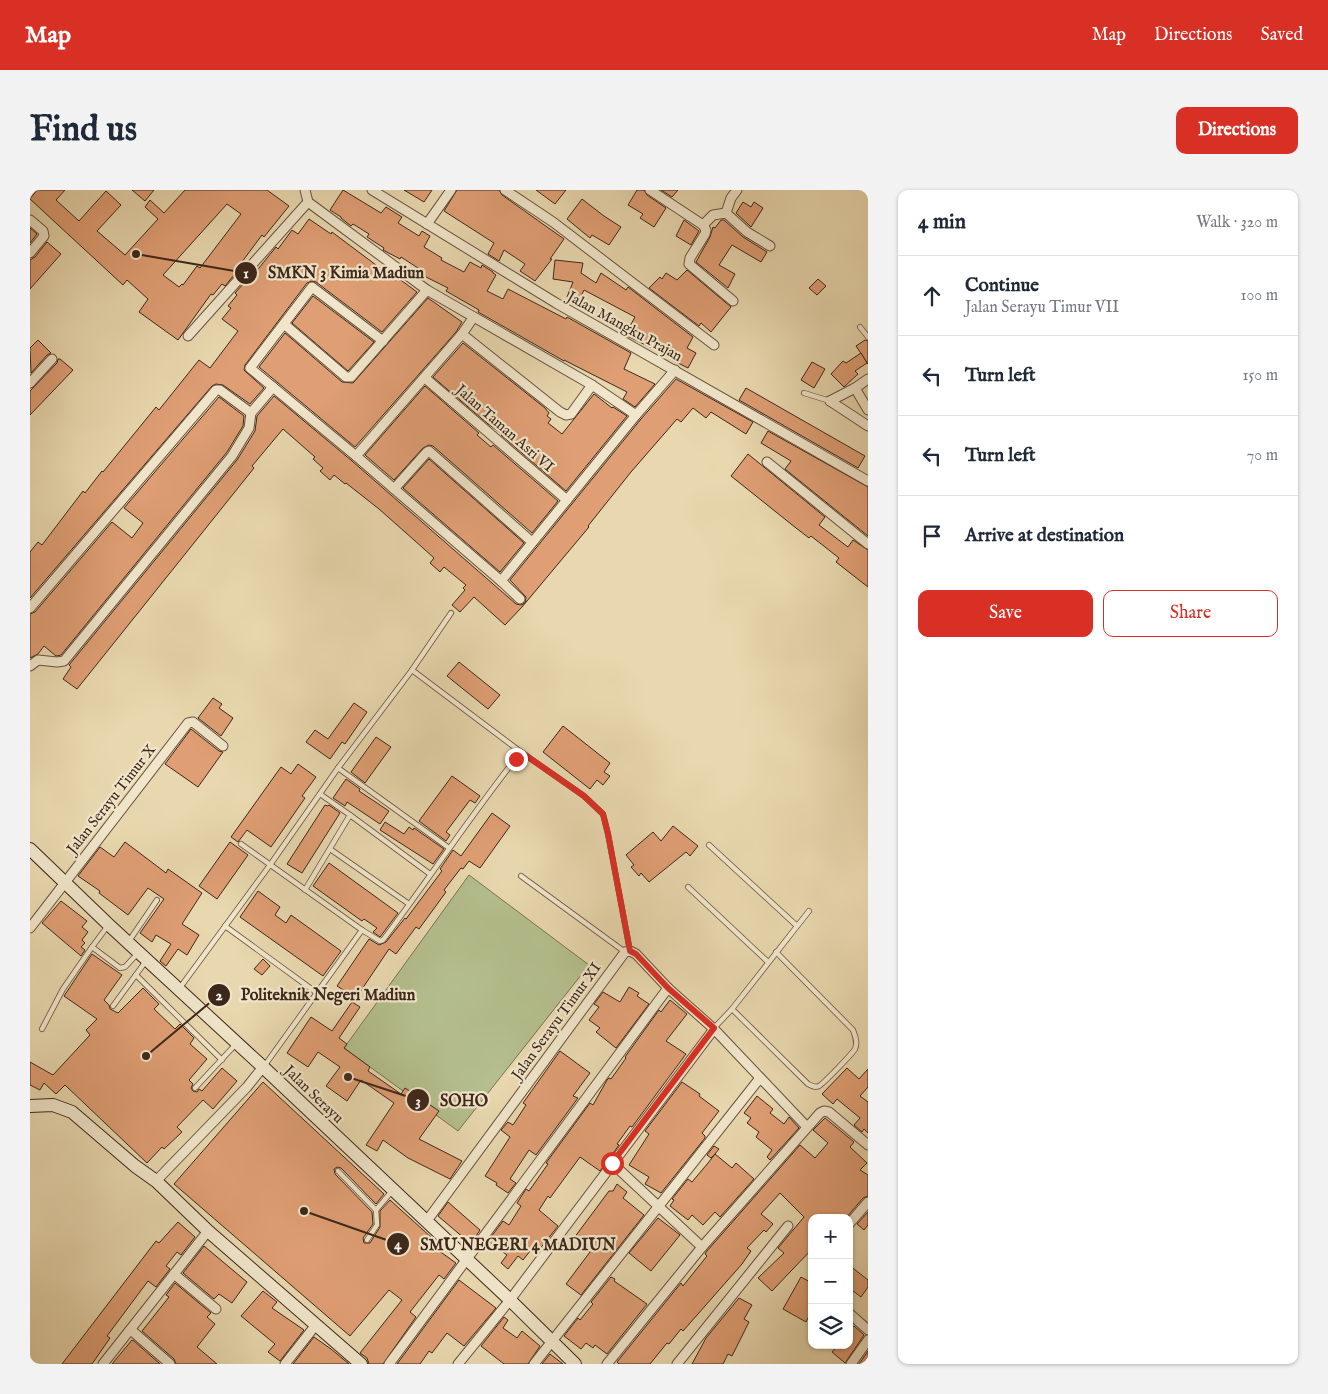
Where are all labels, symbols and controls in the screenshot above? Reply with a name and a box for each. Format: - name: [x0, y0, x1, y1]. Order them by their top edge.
- text: Map: [25, 20, 71, 51]
- text: Map: [1092, 24, 1126, 47]
- text: Directions: [1154, 24, 1232, 47]
- text: Saved: [1260, 24, 1303, 47]
- button: Directions: [1176, 107, 1298, 154]
- text: Find us: [30, 108, 137, 153]
- text: 4 min: [918, 209, 966, 236]
- text: Walk · 320 m: [1196, 213, 1278, 233]
- callout: SMKN 3 Kimia Madiun: [233, 257, 434, 288]
- text: 1: [243, 264, 249, 283]
- text: SMKN 3 Kimia Madiun: [268, 264, 424, 284]
- text: Continue: [965, 274, 1039, 298]
- icon: ahead: [918, 282, 946, 310]
- street label: Jalan Mangku Prajan: [562, 286, 686, 366]
- text: 100 m: [1241, 286, 1278, 306]
- text: Jalan Serayu Timur VII: [965, 298, 1119, 318]
- icon: left: [918, 362, 946, 390]
- text: Turn left: [965, 364, 1036, 388]
- text: 150 m: [1243, 366, 1278, 386]
- street label: Jalan Taman Asri VI: [450, 379, 558, 477]
- icon: left: [918, 442, 946, 470]
- text: Turn left: [965, 444, 1036, 468]
- text: 70 m: [1247, 446, 1278, 466]
- icon: arrive: [918, 522, 946, 550]
- text: Arrive at destination: [965, 524, 1124, 548]
- button: Save: [918, 590, 1093, 637]
- button: Share: [1103, 590, 1278, 637]
- street label: Jalan Serayu Timur X: [61, 741, 160, 860]
- route end: [505, 748, 528, 771]
- street label: Jalan Serayu Timur XI: [506, 958, 606, 1085]
- callout: Politeknik Negeri Madiun: [206, 979, 425, 1010]
- text: 2: [215, 986, 223, 1005]
- text: Politeknik Negeri Madiun: [241, 986, 416, 1006]
- street label: Jalan Serayu: [278, 1060, 348, 1128]
- callout: SOHO: [405, 1085, 498, 1116]
- text: 3: [415, 1092, 421, 1111]
- text: SOHO: [440, 1092, 488, 1112]
- route start: [601, 1152, 624, 1175]
- map controls: [808, 1214, 853, 1349]
- button: +: [808, 1214, 853, 1259]
- callout: SMU NEGERI 4 MADIUN: [385, 1229, 626, 1260]
- text: 4: [394, 1235, 402, 1254]
- text: SMU NEGERI 4 MADIUN: [420, 1236, 616, 1256]
- button: −: [808, 1259, 853, 1304]
- button: layers: [808, 1304, 853, 1349]

